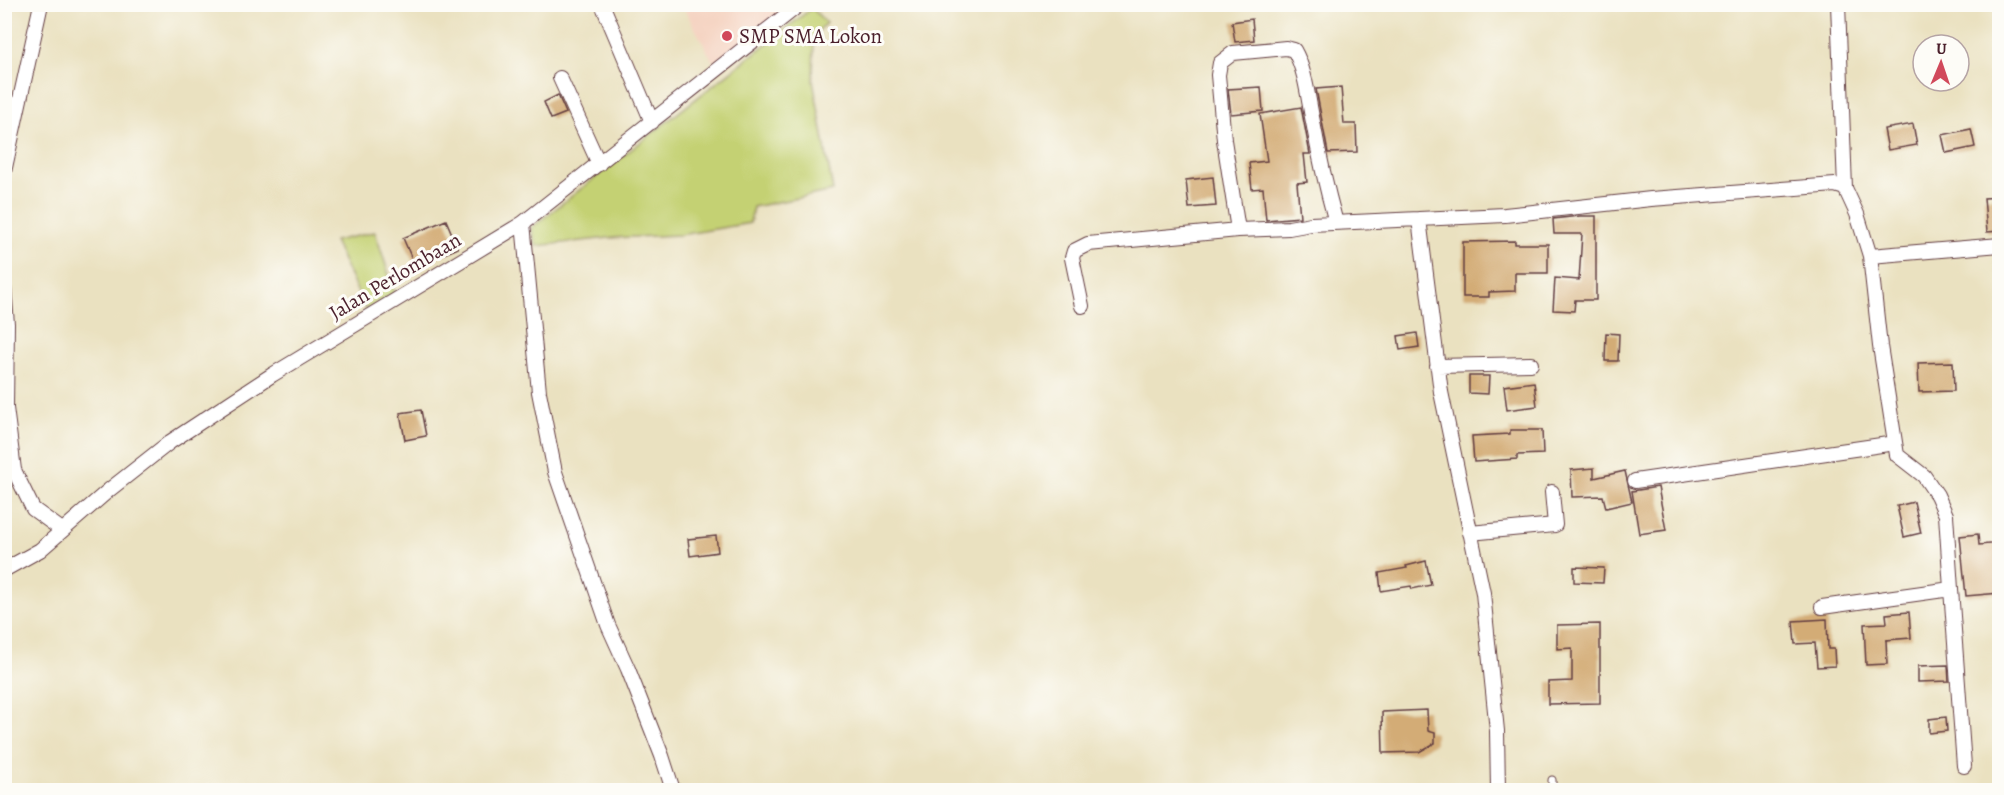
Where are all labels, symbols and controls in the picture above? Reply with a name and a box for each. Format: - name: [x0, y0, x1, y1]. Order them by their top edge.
- place label: SMP SMA Lokon: [739, 22, 882, 50]
- marker: SMP SMA Lokon: [720, 29, 734, 43]
- north arrow: [1911, 33, 1971, 93]
- text: U: [1936, 38, 1948, 60]
- street label: Jalan Perlombaan: [324, 226, 466, 326]

